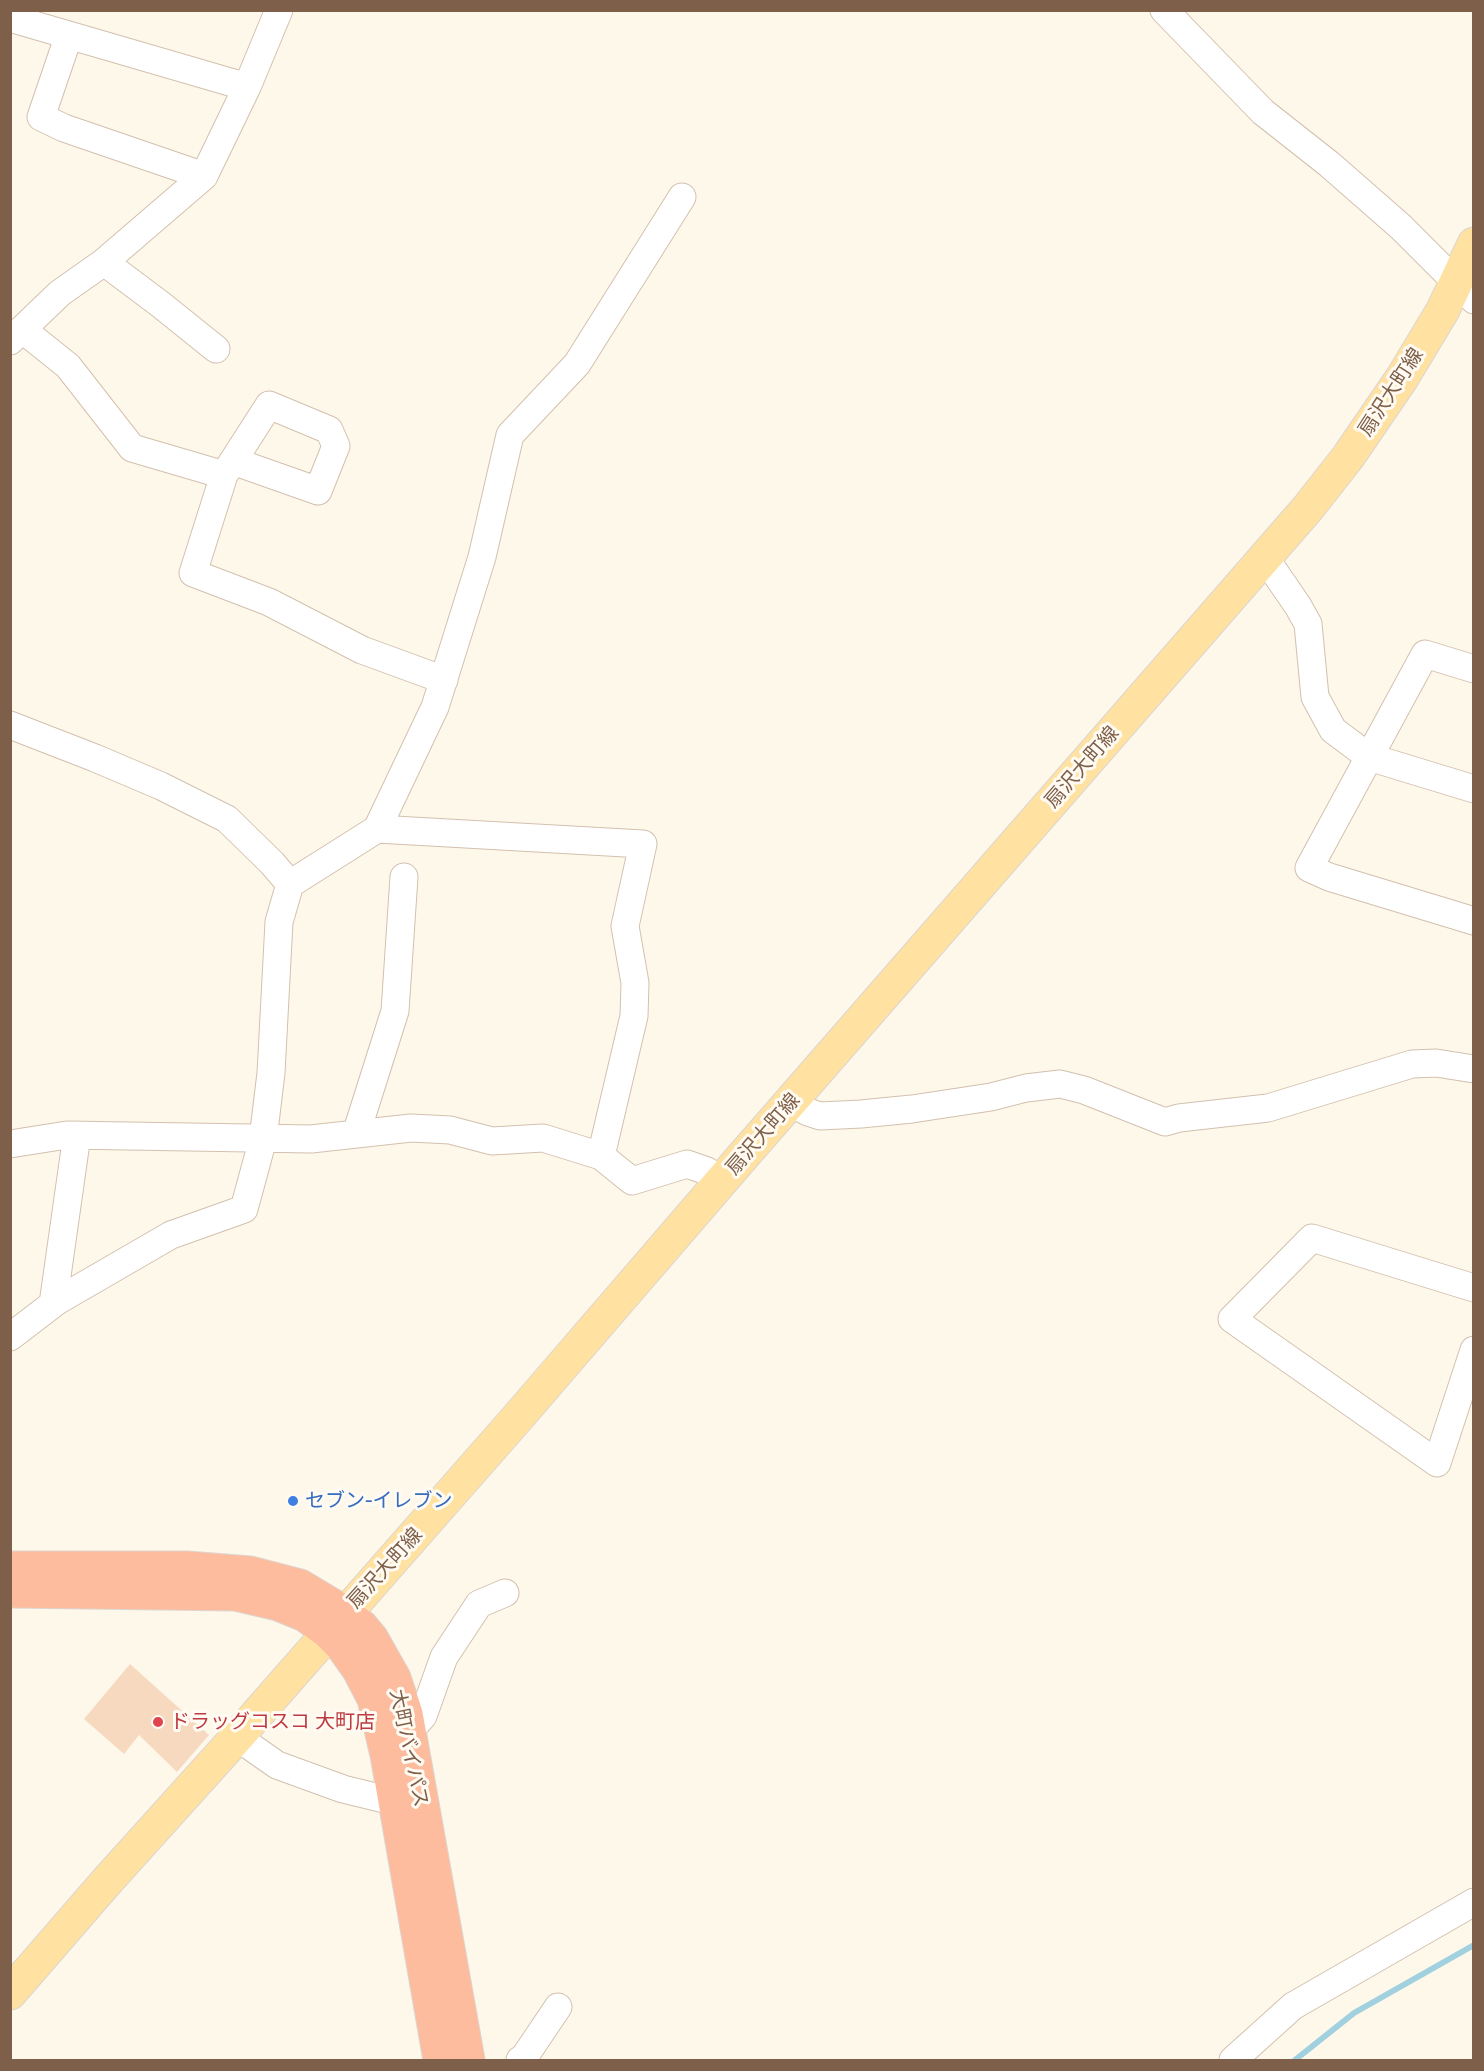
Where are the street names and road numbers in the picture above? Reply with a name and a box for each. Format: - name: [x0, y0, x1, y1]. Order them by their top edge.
- street label: 扇沢大町線: [1354, 344, 1428, 440]
- street label: 扇沢大町線: [1040, 721, 1124, 813]
- street label: 扇沢大町線: [721, 1088, 805, 1180]
- street label: 扇沢大町線: [343, 1523, 427, 1613]
- street label: 大町バイパス: [385, 1687, 433, 1809]

